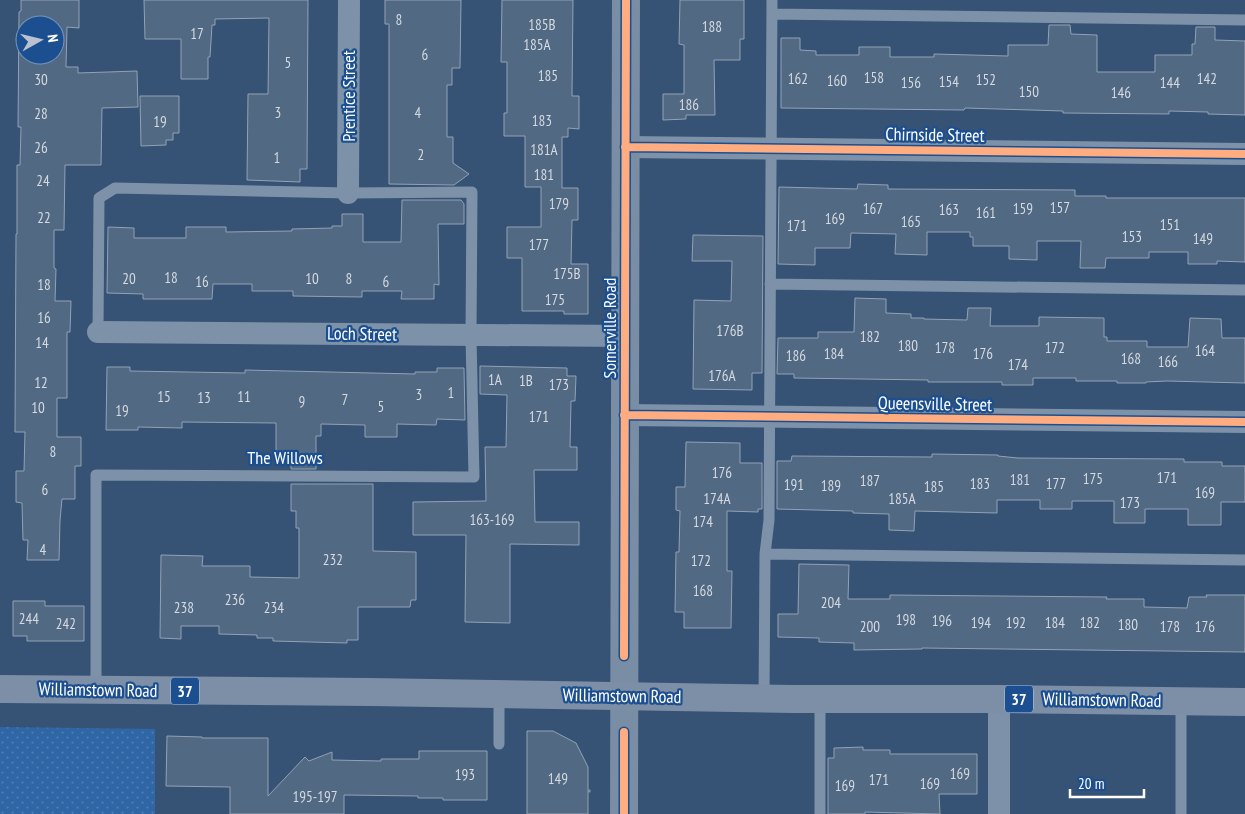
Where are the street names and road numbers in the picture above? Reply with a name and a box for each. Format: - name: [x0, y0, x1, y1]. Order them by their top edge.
- street label: Prentice Street: [337, 50, 360, 142]
- street label: Chirnside Street: [885, 122, 985, 147]
- street label: Somerville Road: [598, 278, 621, 378]
- street label: Loch Street: [327, 321, 397, 346]
- street label: Queensville Street: [878, 391, 992, 416]
- street label: The Willows: [247, 446, 323, 469]
- street label: Williamstown Road: [38, 677, 158, 702]
- road number: 37: [171, 678, 199, 704]
- street label: Williamstown Road: [562, 683, 682, 708]
- road number: 37: [1005, 686, 1033, 712]
- street label: Williamstown Road: [1042, 687, 1162, 712]

